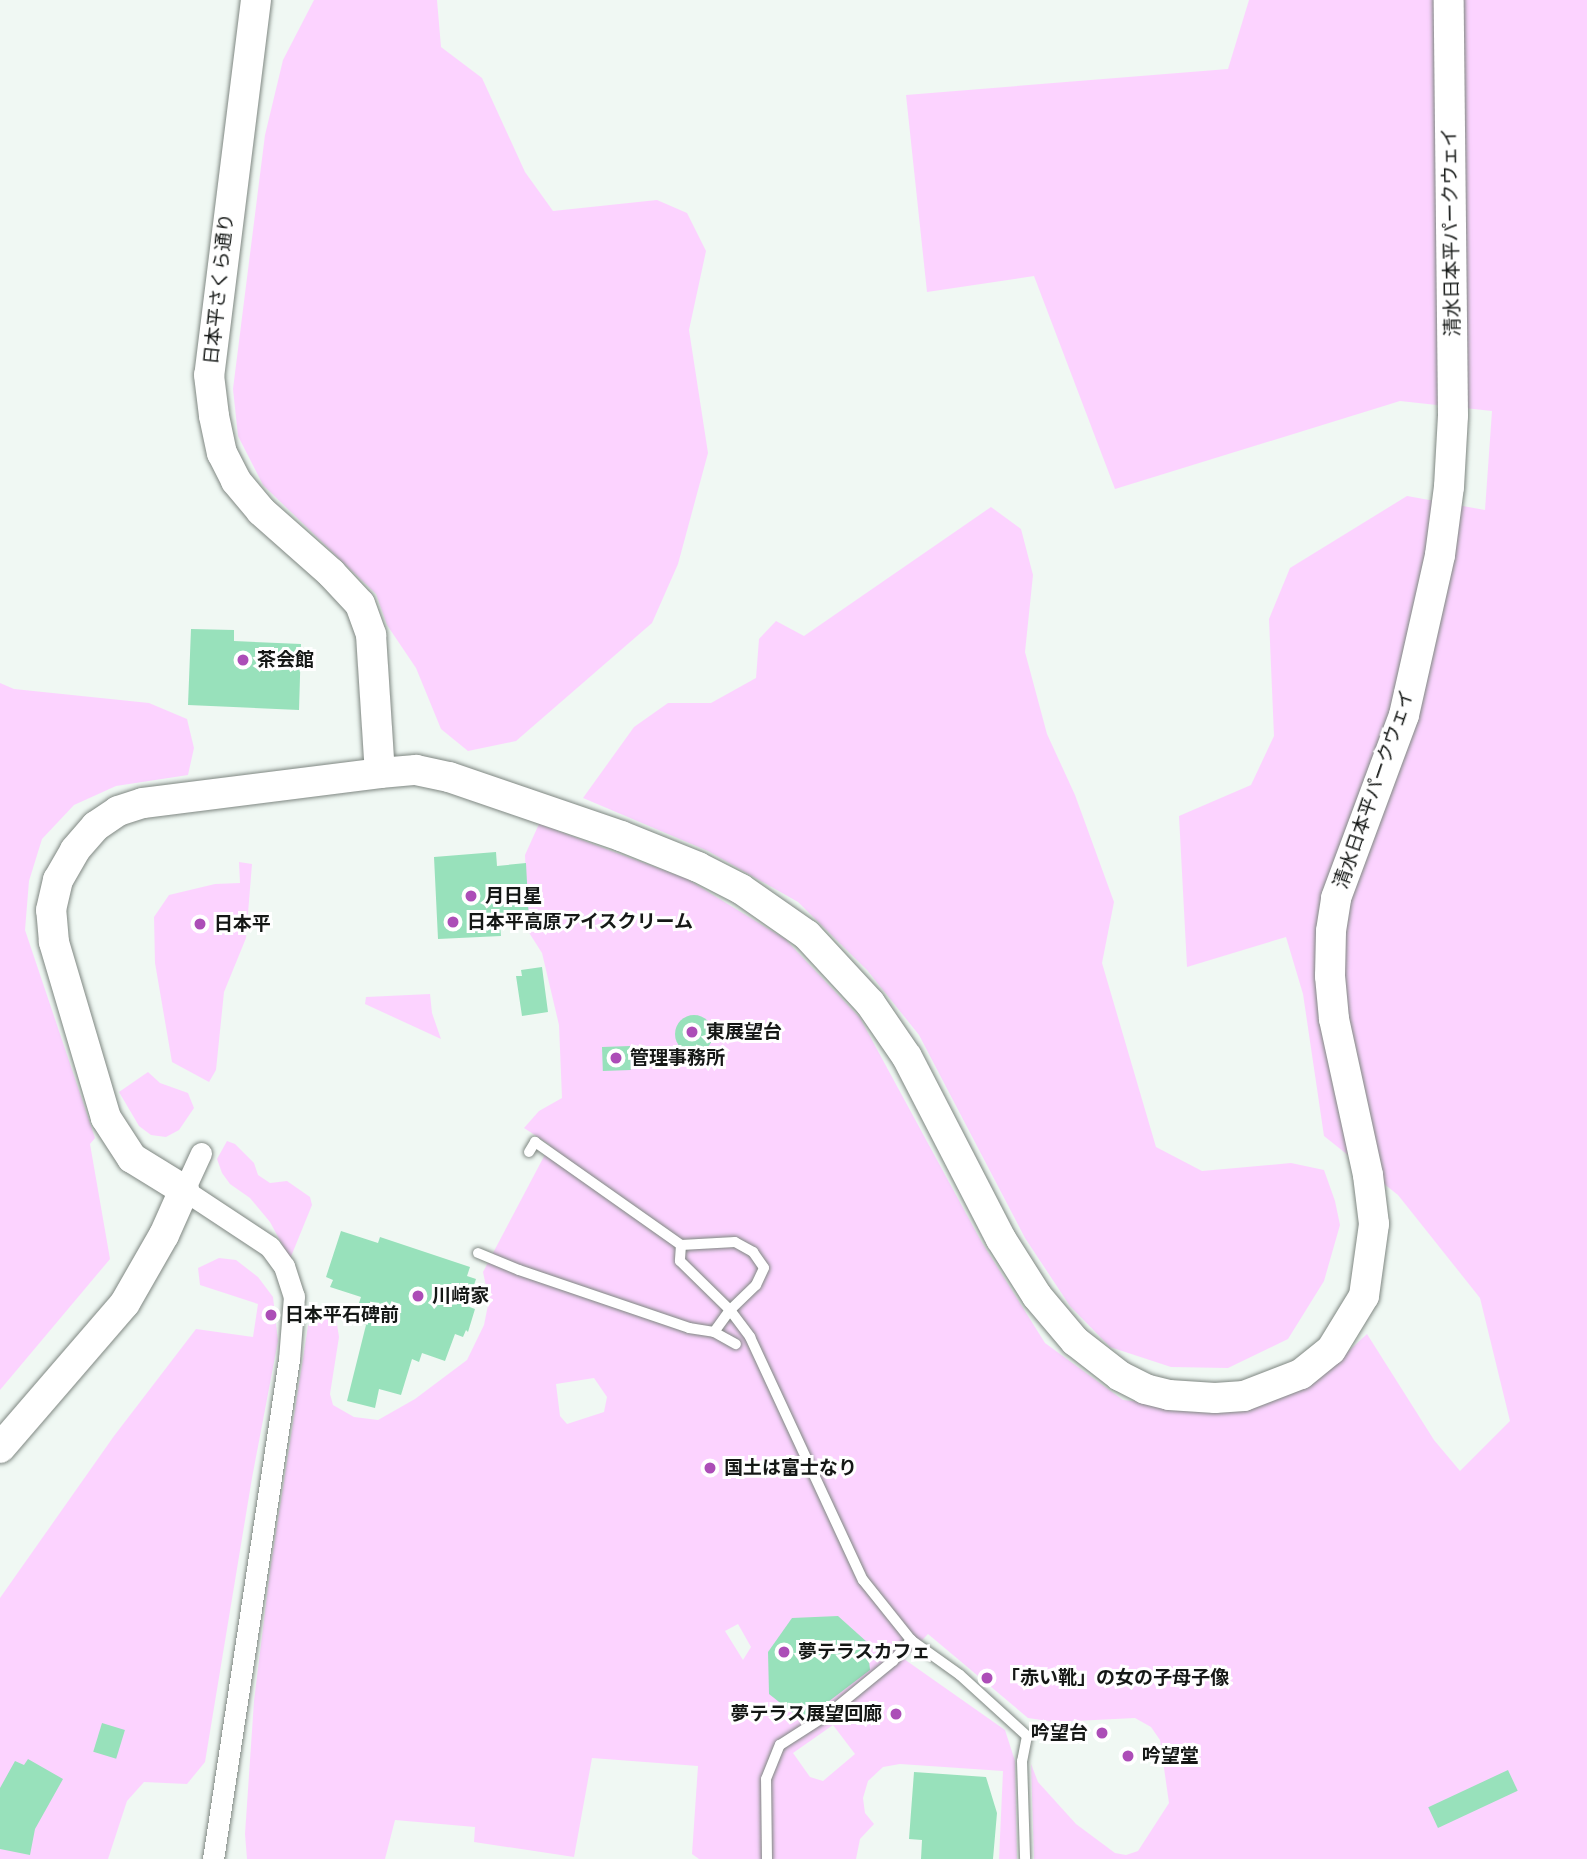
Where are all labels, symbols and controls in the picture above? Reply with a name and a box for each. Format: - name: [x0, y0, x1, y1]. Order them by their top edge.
- street label: 清水日本平パークウェイ: [1438, 127, 1464, 337]
- street label: 日本平さくら通り: [200, 212, 238, 366]
- place label: 茶会館: [257, 649, 314, 671]
- marker: 茶会館: [235, 652, 251, 668]
- street label: 清水日本平パークウェイ: [1329, 686, 1419, 892]
- place label: 月日星: [485, 885, 542, 907]
- marker: 月日星: [463, 888, 479, 904]
- place label: 日本平高原アイスクリーム: [467, 911, 695, 933]
- place label: 日本平: [214, 913, 271, 935]
- marker: 日本平高原アイスクリーム: [445, 914, 461, 930]
- marker: 日本平: [192, 916, 208, 932]
- place label: 東展望台: [706, 1021, 782, 1043]
- marker: 東展望台: [684, 1024, 700, 1040]
- place label: 管理事務所: [630, 1047, 725, 1069]
- marker: 管理事務所: [608, 1050, 624, 1066]
- place label: 川﨑家: [432, 1285, 489, 1307]
- marker: 川﨑家: [410, 1288, 426, 1304]
- place label: 日本平石碑前: [285, 1304, 399, 1326]
- marker: 日本平石碑前: [263, 1307, 279, 1323]
- place label: 国土は富士なり: [724, 1457, 857, 1479]
- marker: 国土は富士なり: [702, 1460, 718, 1476]
- place label: 夢テラスカフェ: [798, 1641, 931, 1663]
- marker: 夢テラスカフェ: [776, 1644, 792, 1660]
- place label: 「赤い靴」の女の子母子像: [1001, 1667, 1229, 1689]
- marker: 「赤い靴」の女の子母子像: [979, 1670, 995, 1686]
- place label: 夢テラス展望回廊: [730, 1703, 882, 1725]
- marker: 夢テラス展望回廊: [888, 1706, 904, 1722]
- place label: 吟望台: [1031, 1722, 1088, 1744]
- marker: 吟望台: [1094, 1725, 1110, 1741]
- place label: 吟望堂: [1142, 1745, 1199, 1767]
- marker: 吟望堂: [1120, 1748, 1136, 1764]

